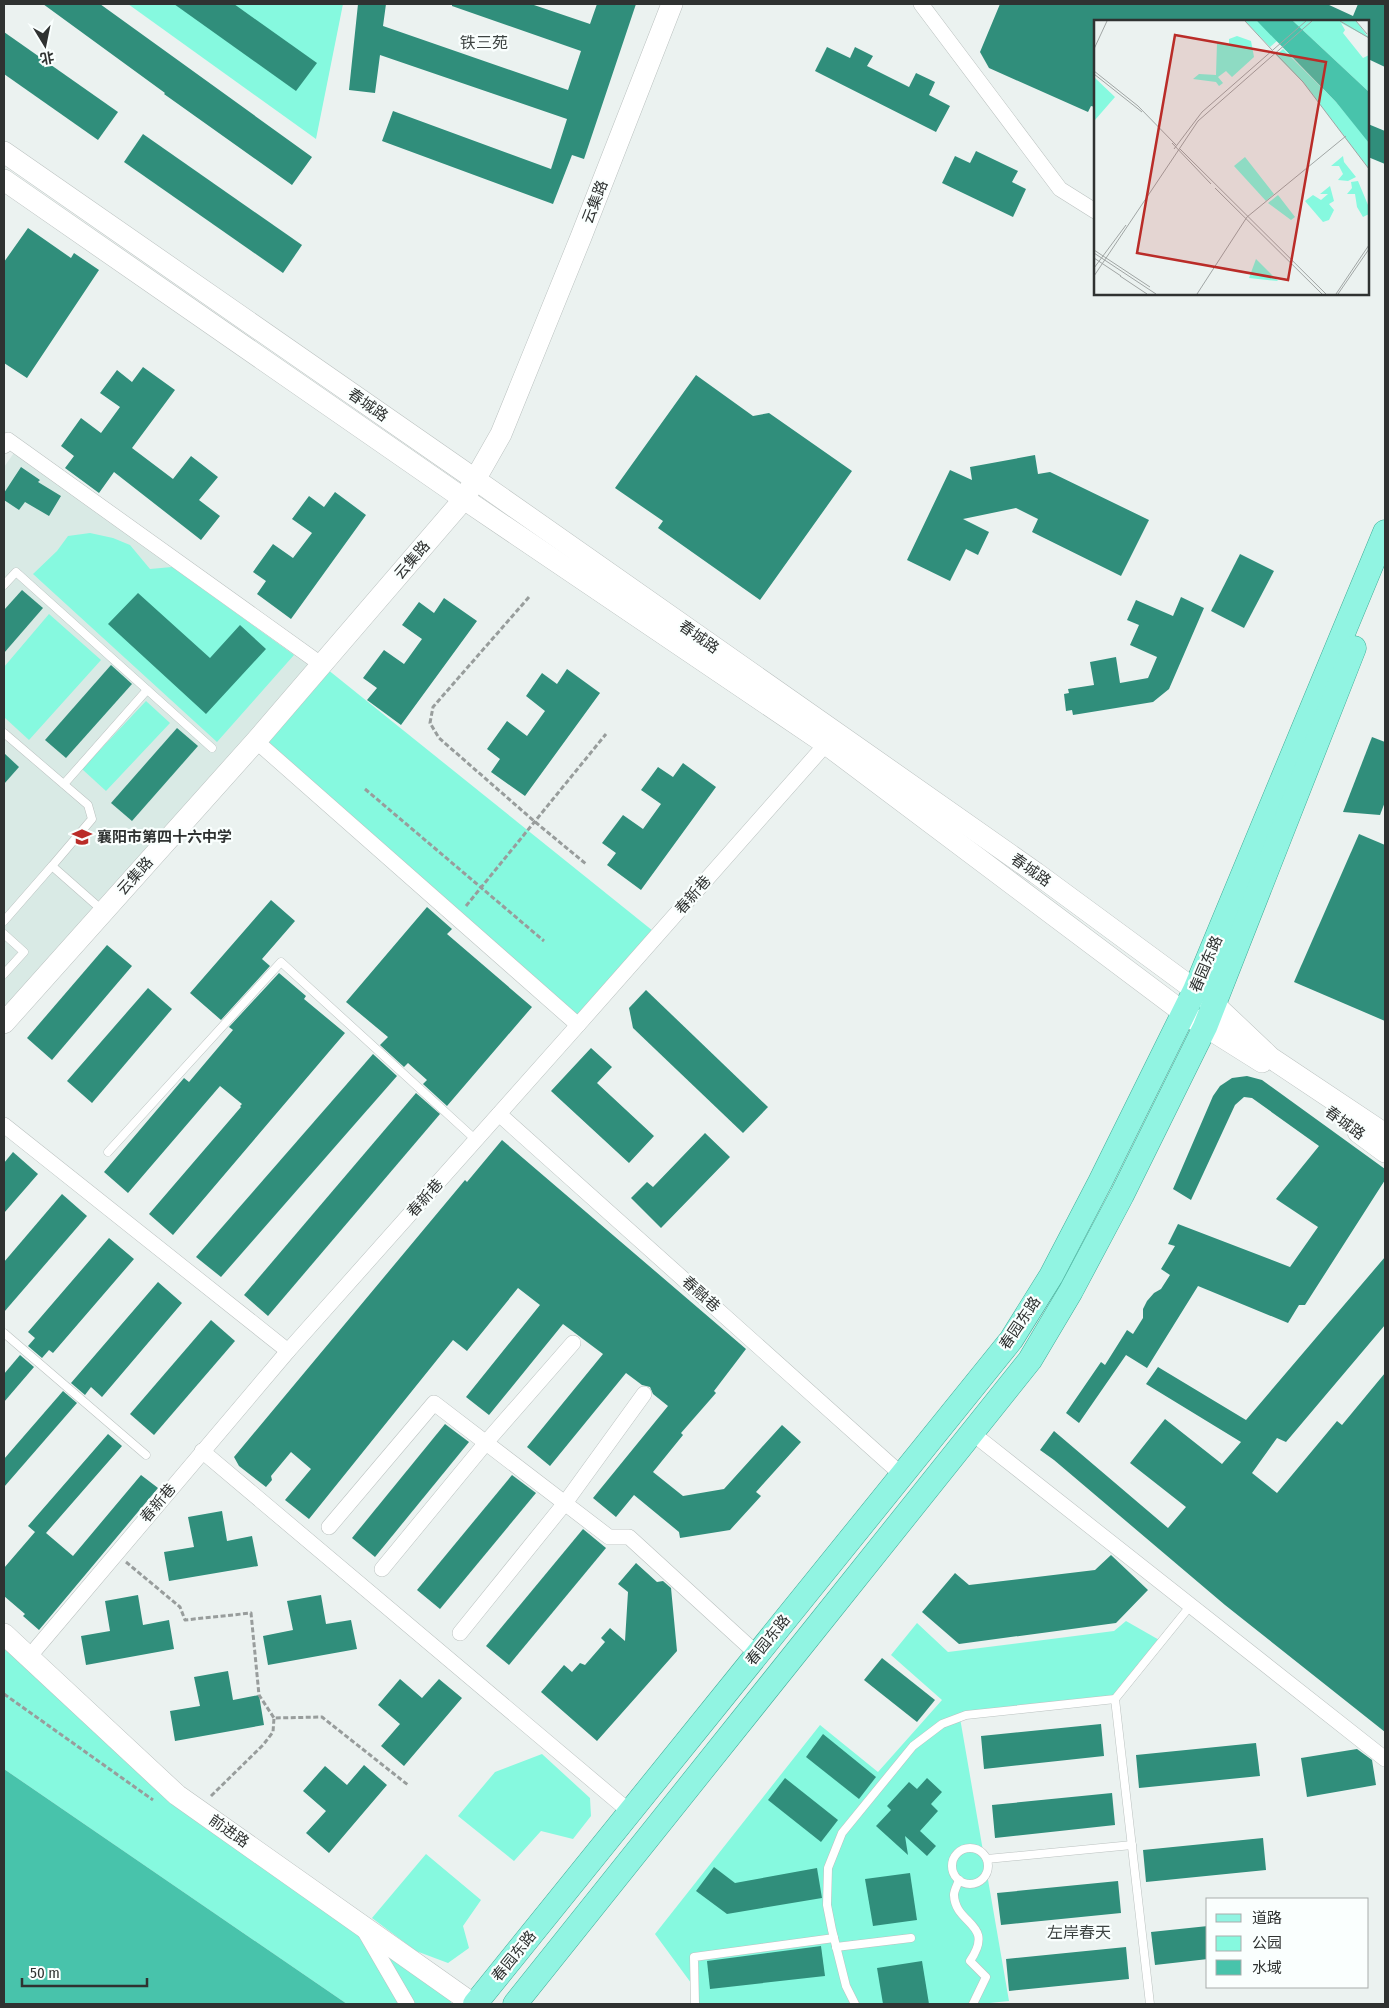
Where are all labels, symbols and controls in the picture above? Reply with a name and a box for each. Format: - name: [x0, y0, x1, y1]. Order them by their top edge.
- north arrow: [20, 20, 70, 70]
- inset map: [1094, 20, 1369, 295]
- district label: 铁三苑: [460, 33, 508, 52]
- text: 北: [39, 48, 56, 67]
- street label: 云集路: [579, 178, 611, 226]
- street label: 春城路: [344, 385, 392, 425]
- street label: 云集路: [390, 537, 434, 583]
- street label: 春城路: [675, 617, 723, 657]
- school or university icon: 襄阳市第四十六中学: [71, 826, 93, 848]
- place label: 襄阳市第四十六中学: [97, 828, 232, 846]
- street label: 春城路: [1007, 850, 1055, 890]
- street label: 云集路: [113, 853, 157, 899]
- street label: 春新巷: [671, 872, 715, 918]
- street label: 春园东路: [1186, 933, 1226, 995]
- street label: 春城路: [1322, 1102, 1368, 1144]
- street label: 春新巷: [403, 1175, 447, 1221]
- street label: 春融巷: [678, 1272, 724, 1316]
- street label: 春园东路: [996, 1293, 1044, 1353]
- street label: 春新巷: [137, 1480, 179, 1526]
- street label: 春园东路: [742, 1611, 794, 1669]
- street label: 前进路: [205, 1811, 253, 1851]
- legend: [1206, 1898, 1369, 1988]
- text: 道路: [1252, 1909, 1282, 1927]
- district label: 左岸春天: [1047, 1923, 1111, 1942]
- street label: 春园东路: [488, 1927, 540, 1985]
- text: 公园: [1252, 1934, 1282, 1952]
- scale bar: [22, 1956, 148, 1988]
- text: 水域: [1252, 1959, 1282, 1977]
- text: 50 m: [30, 1964, 60, 1982]

